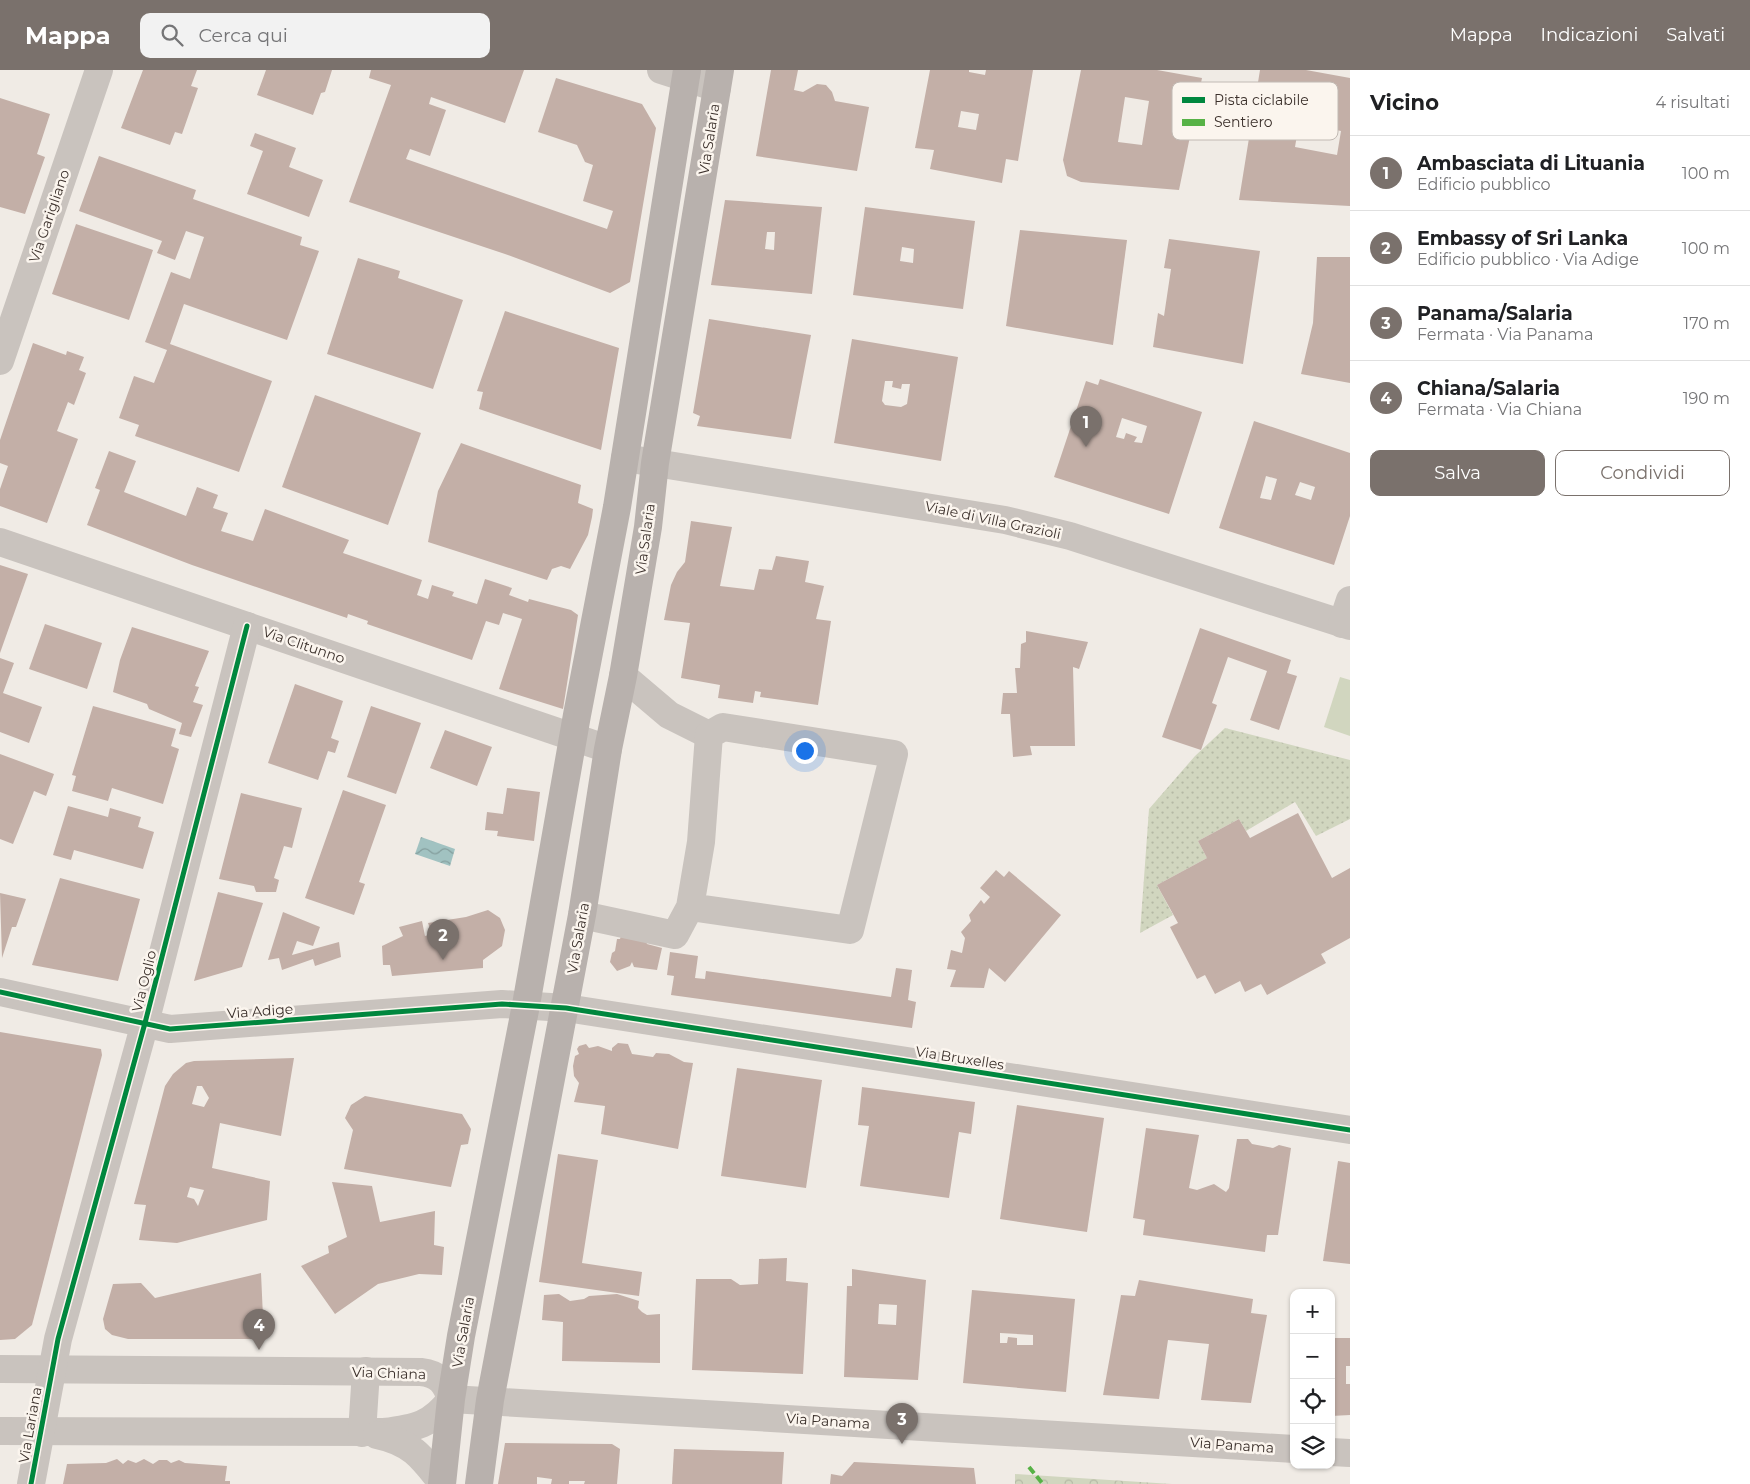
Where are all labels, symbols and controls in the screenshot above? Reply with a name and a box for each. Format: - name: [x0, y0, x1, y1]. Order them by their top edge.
- search box: [140, 13, 490, 58]
- text: Mappa: [25, 21, 110, 50]
- icon: search: [158, 21, 186, 49]
- text: Cerca qui: [198, 24, 288, 47]
- text: Mappa: [1450, 24, 1513, 46]
- text: Indicazioni: [1541, 24, 1638, 46]
- text: Salvati: [1666, 24, 1725, 46]
- legend: [1172, 82, 1338, 140]
- text: Vicino: [1370, 90, 1439, 115]
- text: Pista ciclabile: [1214, 91, 1309, 109]
- text: 4 risultati: [1655, 93, 1730, 112]
- street label: Via Salaria: [695, 102, 723, 176]
- text: Sentiero: [1214, 113, 1273, 131]
- text: Ambasciata di Lituania: [1417, 152, 1645, 175]
- text: 1: [1383, 164, 1389, 183]
- text: 100 m: [1682, 164, 1730, 183]
- street label: Via Garigliano: [25, 167, 73, 265]
- text: Edificio pubblico: [1417, 175, 1551, 194]
- text: Embassy of Sri Lanka: [1417, 227, 1628, 250]
- text: 2: [1381, 239, 1391, 258]
- text: 100 m: [1682, 239, 1730, 258]
- text: Edificio pubblico · Via Adige: [1417, 250, 1639, 269]
- text: Panama/Salaria: [1417, 302, 1573, 325]
- text: 3: [1381, 314, 1391, 333]
- text: 170 m: [1683, 314, 1730, 333]
- text: Fermata · Via Panama: [1417, 325, 1593, 344]
- text: Chiana/Salaria: [1417, 377, 1560, 400]
- text: 4: [1380, 389, 1392, 408]
- text: 190 m: [1683, 389, 1730, 408]
- text: Fermata · Via Chiana: [1417, 400, 1582, 419]
- pin: 1: [1070, 406, 1102, 447]
- button: Salva: [1370, 450, 1545, 496]
- button: Condividi: [1555, 450, 1730, 496]
- street label: Viale di Villa Grazioli: [923, 497, 1063, 543]
- street label: Via Salaria: [631, 502, 659, 576]
- street label: Via Clitunno: [261, 623, 347, 667]
- your location: [792, 738, 818, 764]
- street label: Via Salaria: [563, 901, 593, 975]
- pin: 2: [427, 919, 459, 960]
- street label: Via Oglio: [128, 948, 160, 1014]
- street label: Via Adige: [226, 1000, 294, 1022]
- street label: Via Bruxelles: [914, 1042, 1006, 1074]
- map controls: [1290, 1289, 1335, 1469]
- button: +: [1290, 1289, 1335, 1334]
- street label: Via Salaria: [448, 1295, 478, 1369]
- pin: 4: [243, 1309, 275, 1350]
- button: −: [1290, 1334, 1335, 1379]
- street label: Via Chiana: [352, 1363, 426, 1383]
- button: locate: [1290, 1379, 1335, 1424]
- street label: Via Lariana: [14, 1386, 46, 1464]
- pin: 3: [886, 1403, 918, 1444]
- street label: Via Panama: [785, 1409, 871, 1433]
- button: layers: [1290, 1424, 1335, 1469]
- street label: Via Panama: [1189, 1433, 1275, 1457]

